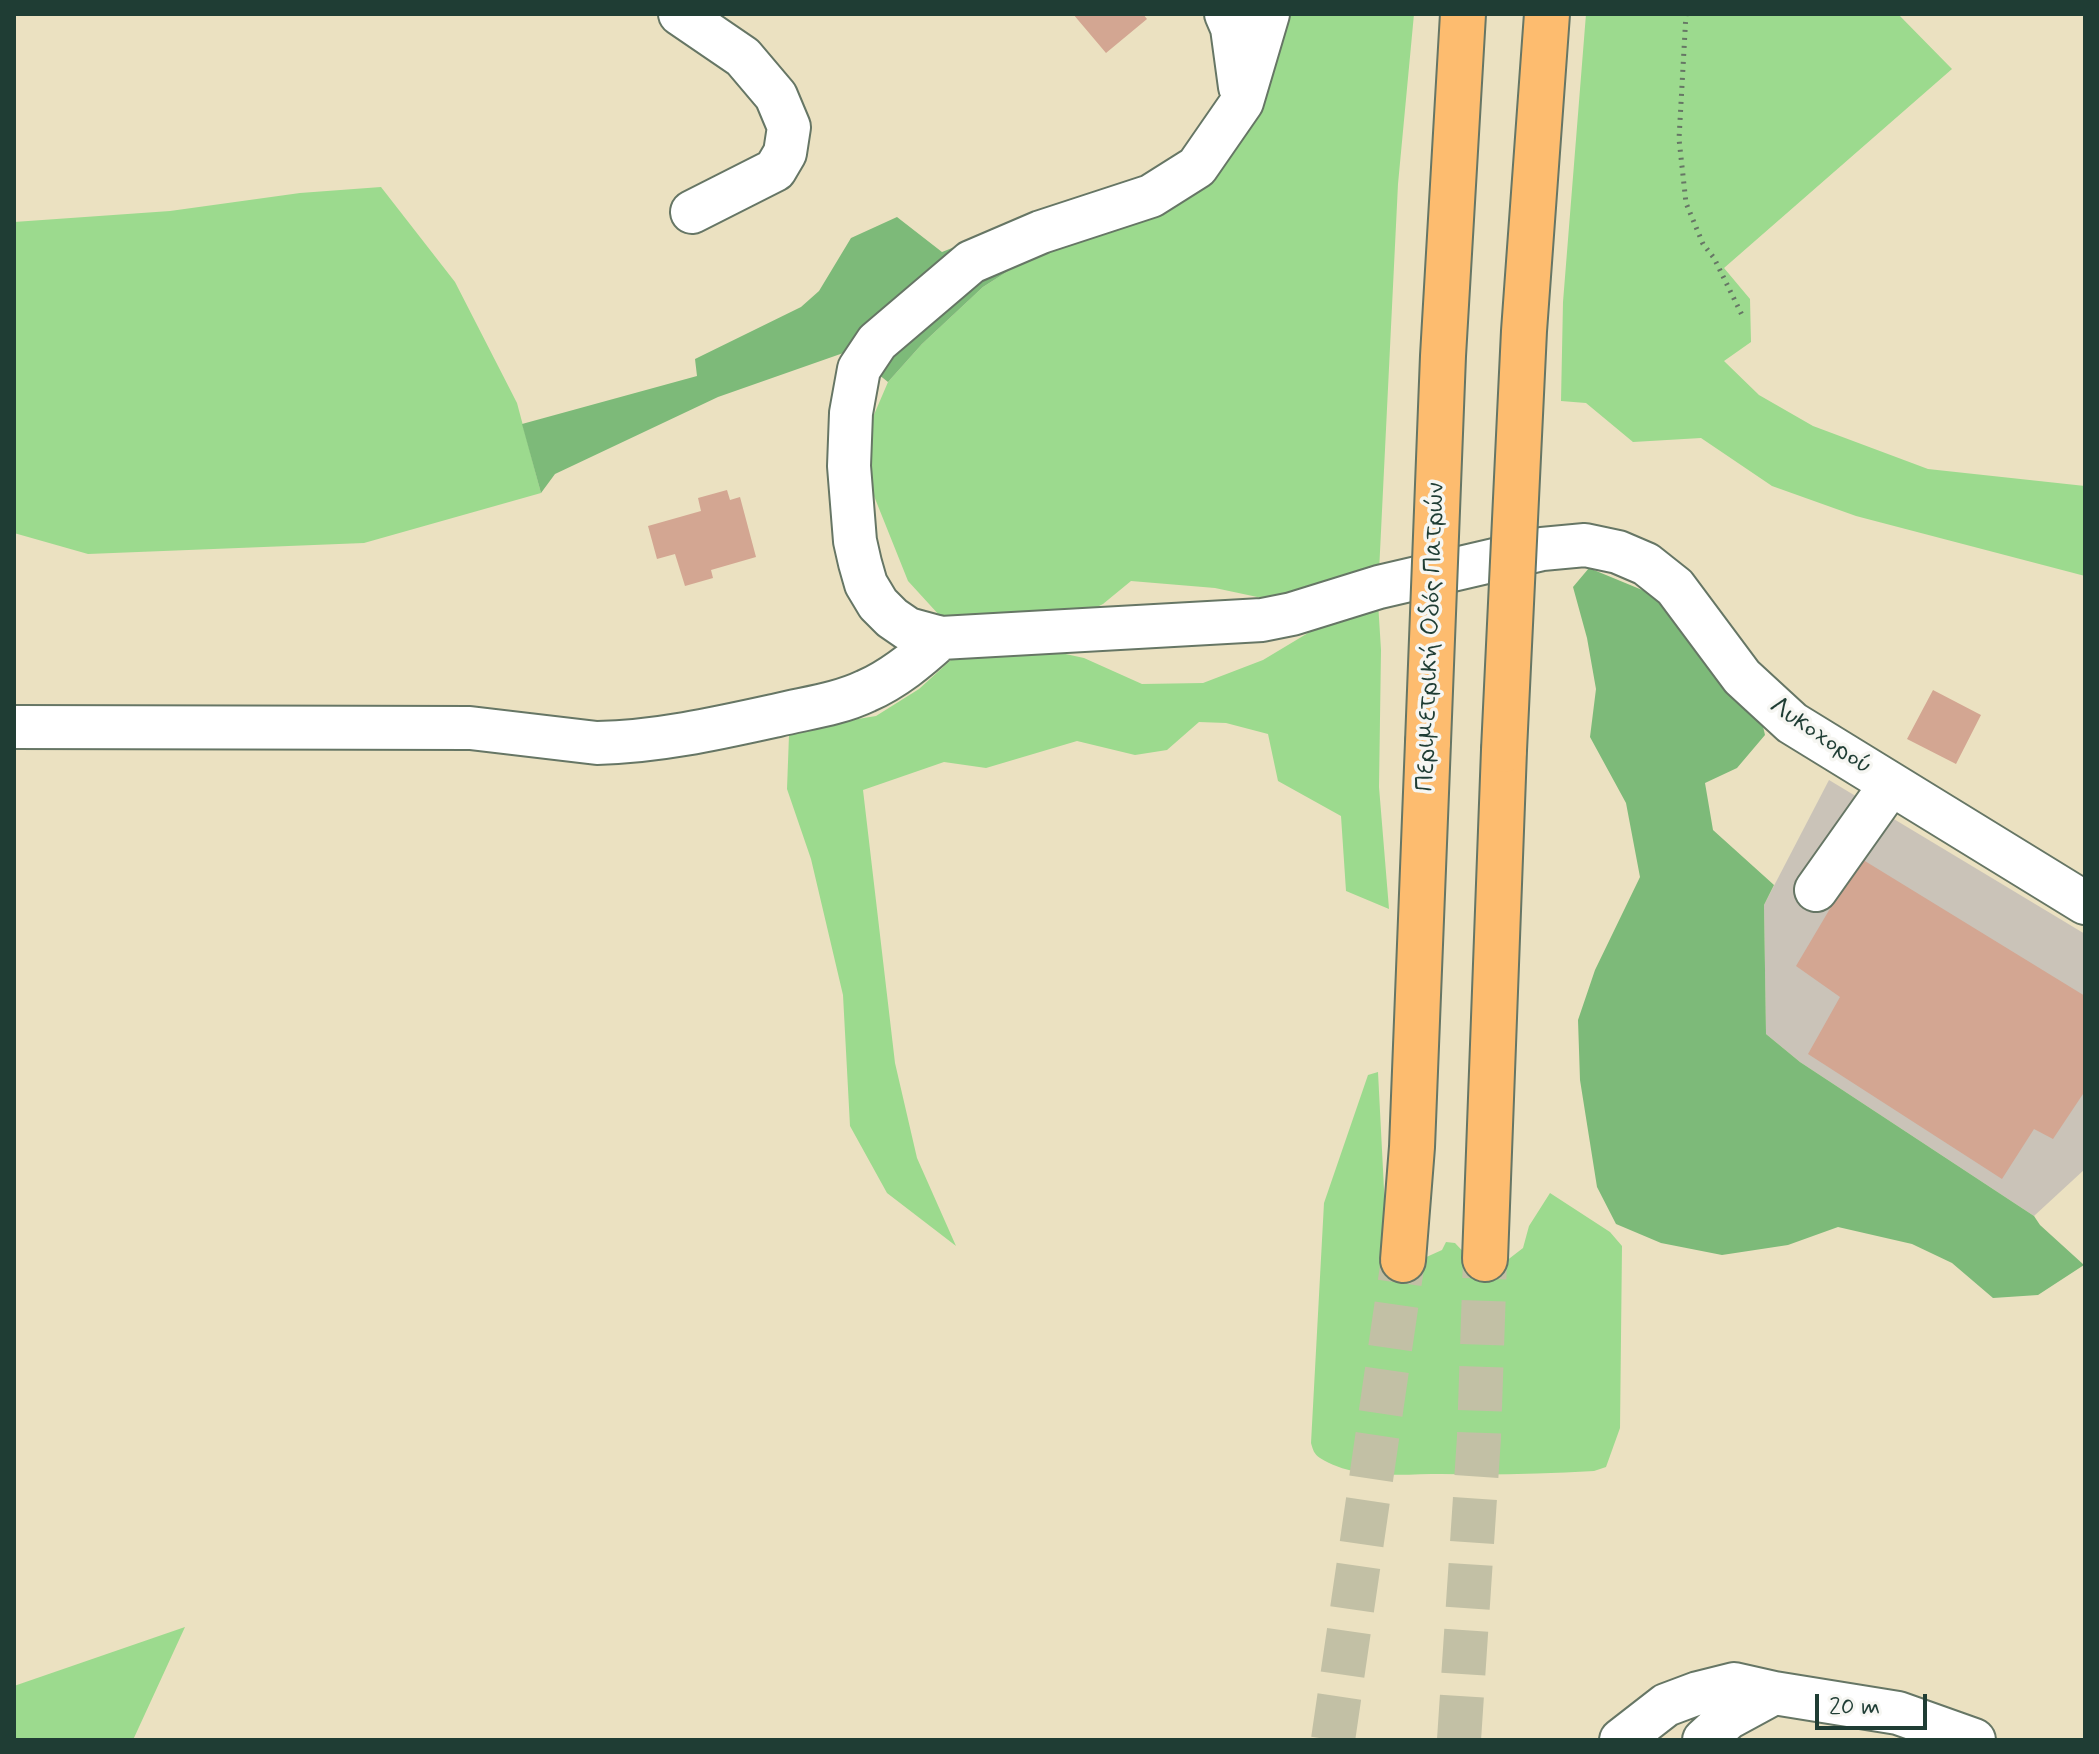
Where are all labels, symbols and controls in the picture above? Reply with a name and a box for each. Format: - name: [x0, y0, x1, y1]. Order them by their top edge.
- street label: Περιμετρική Οδός Πατρών: [1411, 482, 1453, 792]
- street label: Λυκοχορού: [1763, 691, 1877, 783]
- scale bar: [1819, 1678, 1931, 1728]
- text: 20 m: [1829, 1692, 1880, 1723]

